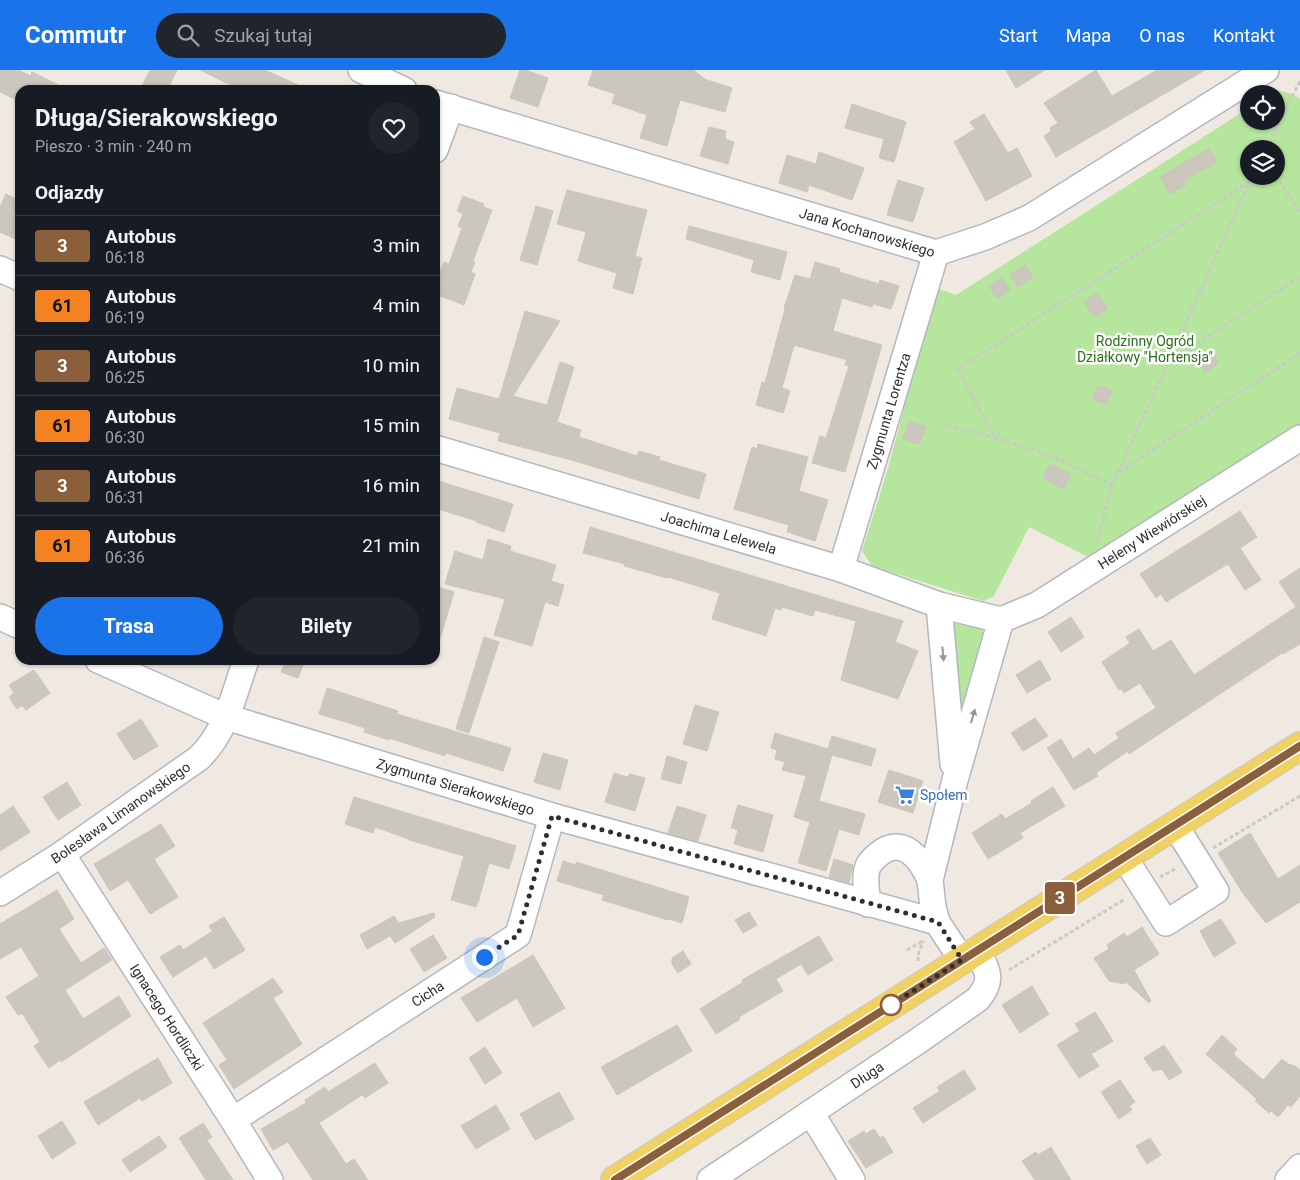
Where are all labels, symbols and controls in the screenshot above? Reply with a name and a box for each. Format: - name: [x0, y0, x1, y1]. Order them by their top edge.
- search box: [156, 13, 506, 58]
- text: Commutr: [25, 21, 126, 49]
- icon: search: [174, 21, 202, 49]
- text: Szukaj tutaj: [214, 24, 312, 47]
- text: Start: [999, 25, 1038, 46]
- text: Mapa: [1066, 25, 1111, 46]
- text: O nas: [1139, 25, 1185, 46]
- text: Kontakt: [1213, 25, 1275, 46]
- map controls: [1240, 85, 1285, 185]
- button: locate: [1240, 85, 1285, 130]
- button: heart: [368, 102, 420, 154]
- text: Długa/Sierakowskiego: [35, 104, 278, 132]
- text: Pieszo · 3 min · 240 m: [35, 137, 192, 156]
- button: layers: [1240, 140, 1285, 185]
- text: Odjazdy: [35, 181, 104, 204]
- street label: Jana Kochanowskiego: [797, 205, 937, 260]
- text: Autobus: [105, 225, 176, 248]
- text: 3 min: [373, 234, 420, 257]
- text: 3: [57, 235, 68, 256]
- text: 06:18: [105, 248, 145, 267]
- text: Autobus: [105, 285, 176, 308]
- text: 4 min: [373, 294, 420, 317]
- text: 61: [52, 295, 73, 316]
- text: 06:19: [105, 308, 145, 327]
- park label: Rodzinny Ogród Działkowy "Hortensja": [1077, 333, 1213, 365]
- text: Autobus: [105, 345, 176, 368]
- street label: Zygmunta Lorentza: [863, 351, 914, 471]
- text: 10 min: [362, 354, 420, 377]
- text: 3: [57, 355, 68, 376]
- text: 06:25: [105, 368, 145, 387]
- text: Autobus: [105, 405, 176, 428]
- text: 15 min: [362, 414, 420, 437]
- text: 61: [52, 415, 73, 436]
- text: 06:30: [105, 428, 145, 447]
- text: Autobus: [105, 465, 176, 488]
- text: 16 min: [362, 474, 420, 497]
- text: 3: [57, 475, 68, 496]
- text: 06:31: [105, 488, 145, 507]
- street label: Heleny Wiewiórskiej: [1095, 492, 1209, 572]
- street label: Joachima Lelewela: [659, 508, 778, 557]
- text: Autobus: [105, 525, 176, 548]
- text: 21 min: [362, 534, 420, 557]
- text: 61: [52, 535, 73, 556]
- text: 06:36: [105, 548, 145, 567]
- button: Trasa: [35, 597, 223, 655]
- button: Bilety: [233, 597, 420, 655]
- one-way arrow: [940, 646, 948, 662]
- one-way arrow: [969, 709, 977, 724]
- street label: Zygmunta Sierakowskiego: [375, 755, 536, 818]
- street label: Bolesława Limanowskiego: [48, 759, 193, 867]
- supermarket icon: Społem: [894, 784, 916, 806]
- place label: Społem: [920, 787, 968, 803]
- line badge: 3: [1044, 882, 1076, 914]
- text: 3: [1055, 887, 1065, 908]
- your location: [472, 945, 497, 970]
- street label: Ignacego Hordliczki: [127, 961, 207, 1073]
- street label: Cicha: [408, 977, 447, 1010]
- unlabelled marker: [880, 994, 902, 1016]
- street label: Długa: [848, 1058, 887, 1092]

